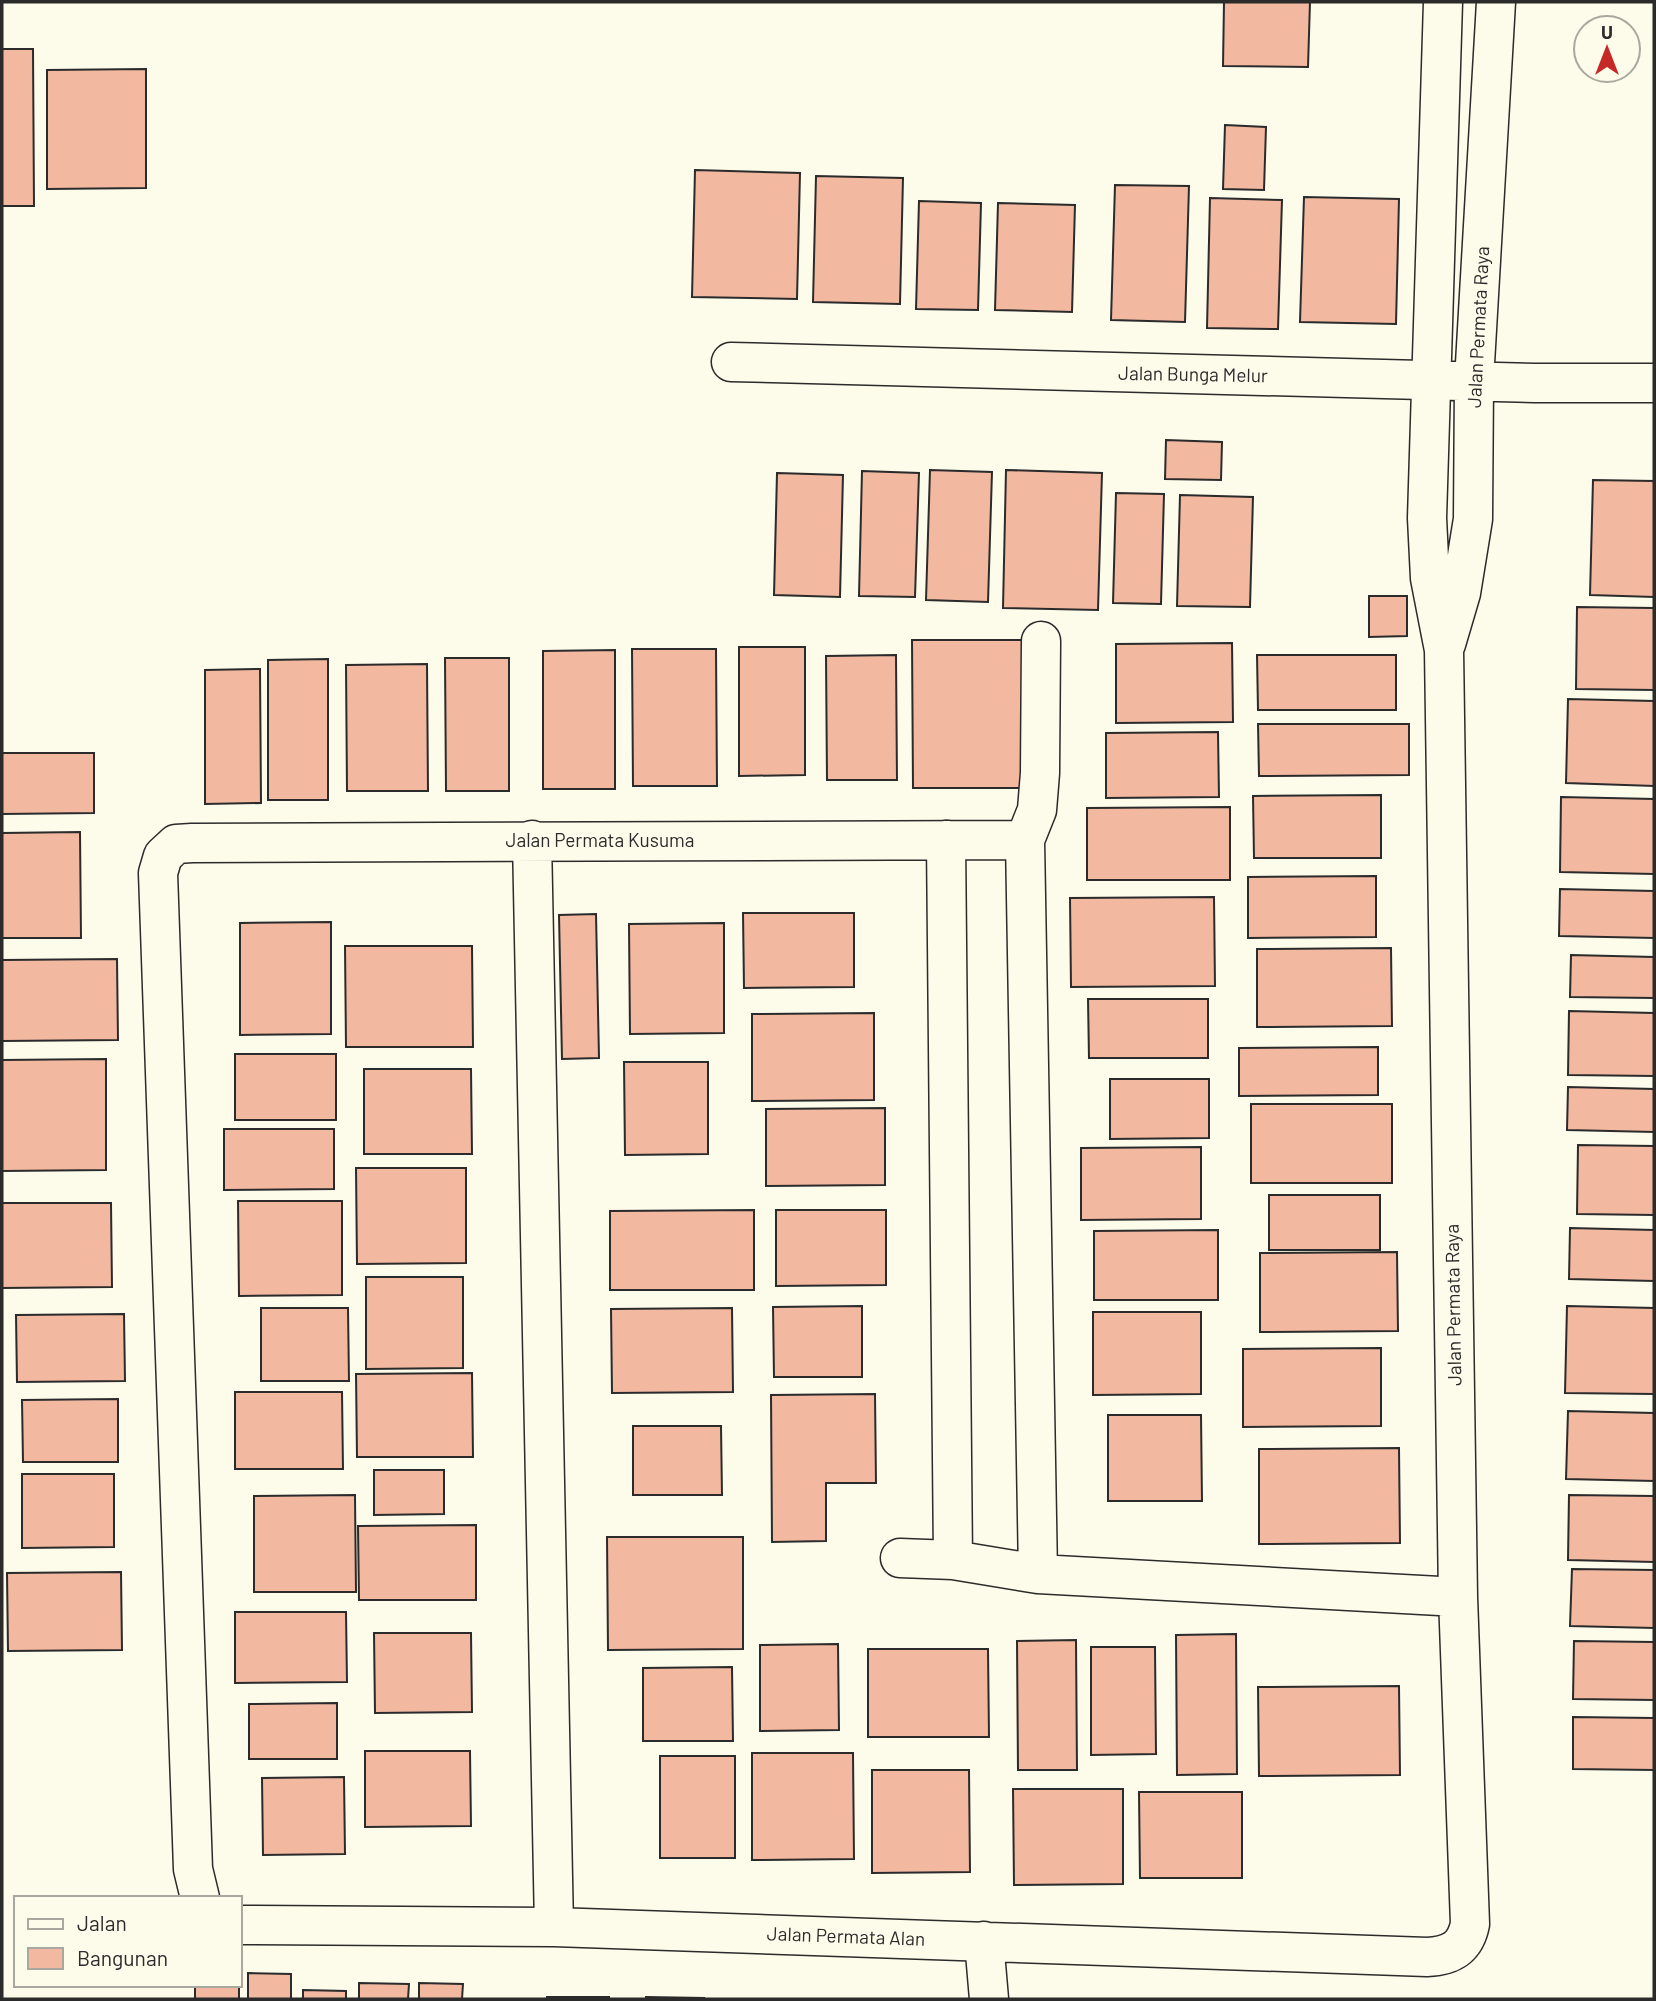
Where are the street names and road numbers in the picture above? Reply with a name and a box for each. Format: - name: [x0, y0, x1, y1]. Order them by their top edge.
- street label: Jalan Permata Raya: [1462, 245, 1493, 408]
- street label: Jalan Bunga Melur: [1118, 361, 1268, 386]
- street label: Jalan Permata Kusuma: [505, 828, 695, 851]
- street label: Jalan Permata Raya: [1440, 1224, 1465, 1386]
- street label: Jalan Permata Alan: [766, 1921, 926, 1950]

